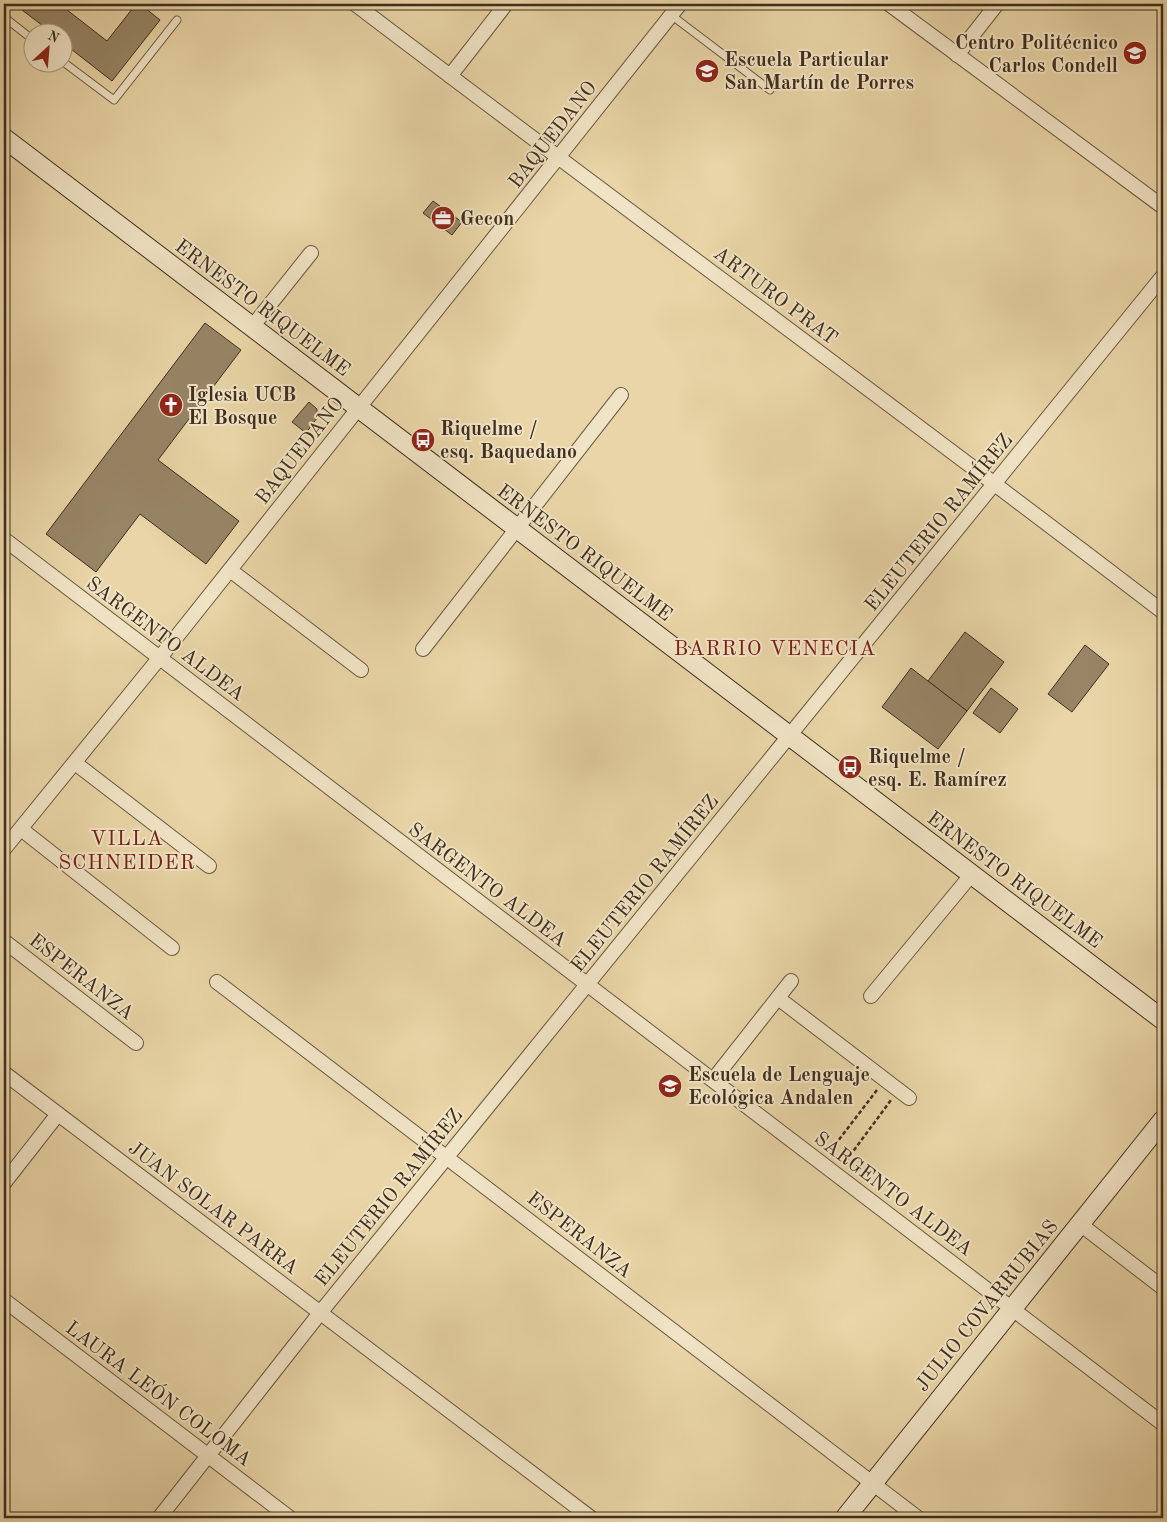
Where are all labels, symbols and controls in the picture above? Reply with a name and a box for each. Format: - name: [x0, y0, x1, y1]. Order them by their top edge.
- north arrow: [22, 22, 72, 72]
- text: N: [45, 29, 61, 46]
- place label: Centro Politécnico Carlos Condell: [955, 34, 1118, 77]
- school or university icon: Centro Politécnico Carlos Condell: [1122, 40, 1148, 66]
- place label: Escuela Particular San Martín de Porres: [724, 51, 914, 94]
- school or university icon: Escuela Particular San Martín de Porres: [694, 58, 720, 84]
- street label: BAQUEDANO: [506, 78, 601, 193]
- office icon: Gecon: [430, 205, 456, 231]
- place label: Gecon: [460, 210, 514, 230]
- street label: ERNESTO RIQUELME: [171, 236, 353, 381]
- street label: ARTURO PRAT: [709, 244, 840, 349]
- place label: Iglesia UCB El Bosque: [188, 386, 296, 429]
- church icon: Iglesia UCB El Bosque: [158, 392, 184, 418]
- street label: BAQUEDANO: [253, 394, 348, 509]
- place label: Riquelme / esq. Baquedano: [440, 420, 577, 463]
- bus stop icon: Riquelme / esq. Baquedano: [410, 427, 436, 453]
- street label: ELEUTERIO RAMÍREZ: [860, 429, 1017, 616]
- street label: ERNESTO RIQUELME: [493, 481, 675, 626]
- street label: SARGENTO ALDEA: [82, 574, 248, 705]
- district label: BARRIO VENECIA: [674, 639, 876, 660]
- place label: Riquelme / esq. E. Ramírez: [868, 748, 1007, 791]
- bus stop icon: Riquelme / esq. E. Ramírez: [837, 754, 863, 780]
- street label: ELEUTERIO RAMÍREZ: [566, 790, 723, 977]
- street label: ERNESTO RIQUELME: [923, 808, 1105, 953]
- street label: SARGENTO ALDEA: [404, 820, 570, 951]
- district label: VILLA SCHNEIDER: [58, 829, 196, 874]
- street label: ESPERANZA: [25, 931, 137, 1025]
- place label: Escuela de Lenguaje Ecológica Andalen: [688, 1066, 870, 1109]
- school or university icon: Escuela de Lenguaje Ecológica Andalen: [657, 1073, 683, 1099]
- street label: ELEUTERIO RAMÍREZ: [310, 1104, 467, 1291]
- street label: SARGENTO ALDEA: [810, 1129, 976, 1260]
- street label: JUAN SOLAR PARRA: [124, 1138, 302, 1279]
- street label: ESPERANZA: [523, 1189, 635, 1283]
- street label: JULIO COVARRUBIAS: [913, 1217, 1063, 1396]
- street label: LAURA LEÓN COLOMA: [61, 1315, 257, 1471]

